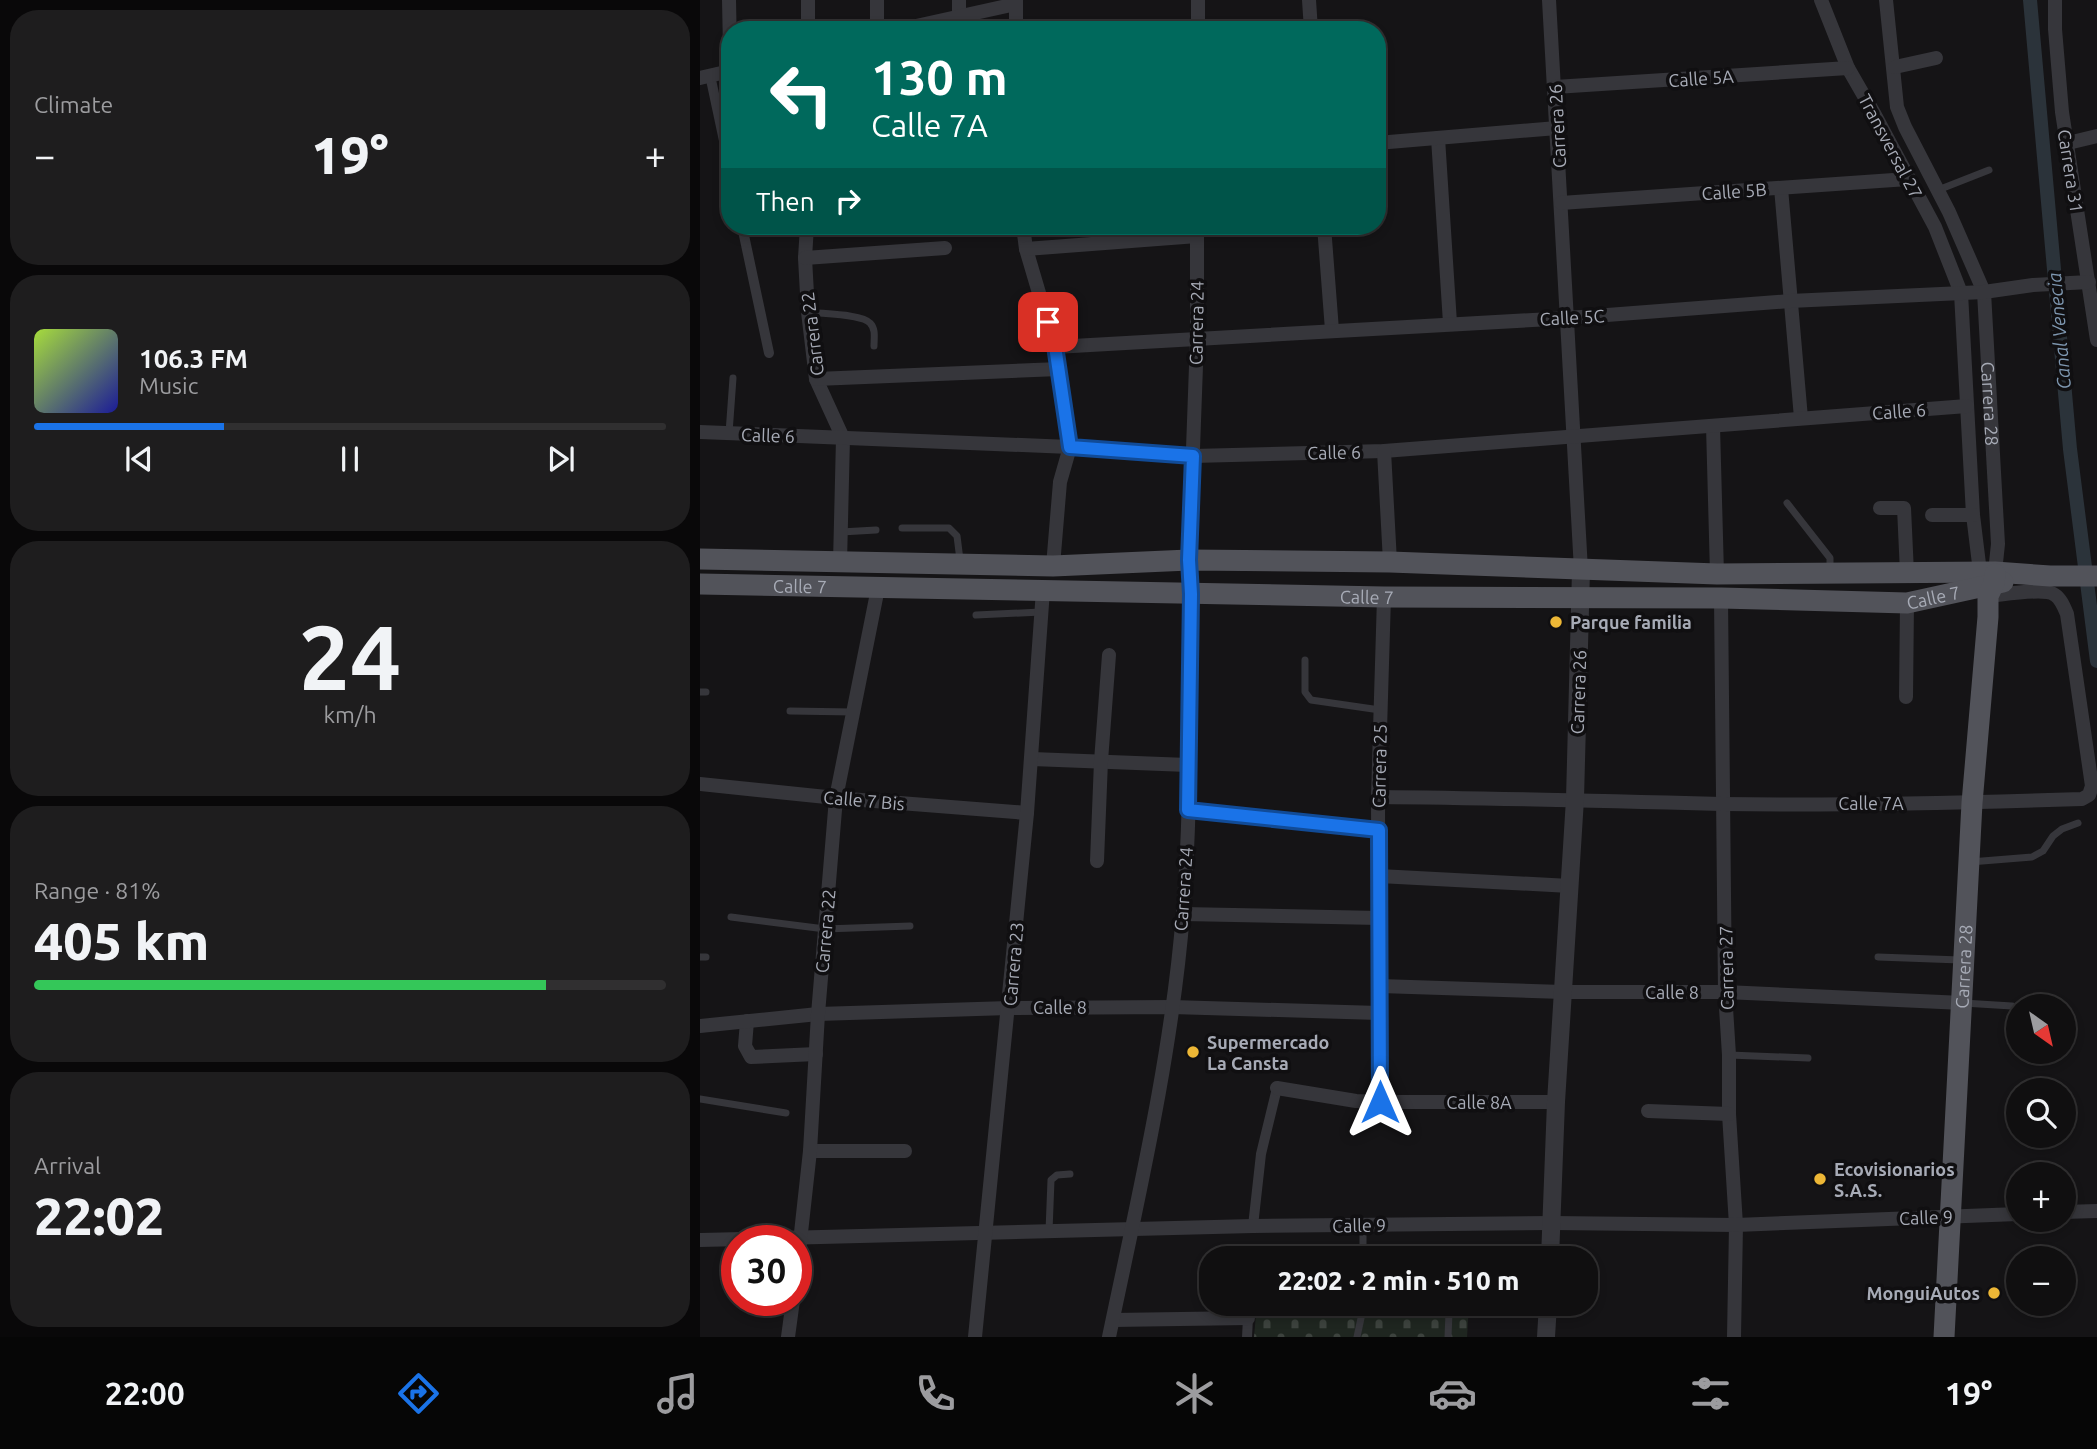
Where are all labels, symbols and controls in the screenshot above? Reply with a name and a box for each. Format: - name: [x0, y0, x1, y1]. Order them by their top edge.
- icon: left: [756, 49, 847, 140]
- text: 130 m: [871, 49, 1008, 104]
- street label: Calle 5A: [1668, 66, 1735, 90]
- street label: Carrera 26: [1545, 83, 1569, 169]
- street label: Transversal 27: [1855, 90, 1927, 202]
- text: Climate: [34, 92, 113, 117]
- text: Calle 7A: [871, 107, 988, 143]
- text: 19°: [311, 126, 389, 184]
- street label: Carrera 31: [2055, 128, 2087, 214]
- text: −: [34, 134, 55, 176]
- text: +: [645, 134, 666, 176]
- street label: Calle 5B: [1701, 179, 1767, 203]
- icon: right: [829, 182, 867, 220]
- text: Then: [756, 187, 815, 216]
- water label: Canal Venecia: [2043, 272, 2075, 390]
- street label: Carrera 24: [1185, 281, 1207, 365]
- street label: Carrera 22: [797, 291, 827, 377]
- pin: [1018, 292, 1078, 352]
- icon: arrive: [1029, 303, 1067, 341]
- street label: Calle 5C: [1539, 305, 1605, 329]
- text: 106.3 FM: [139, 344, 248, 373]
- street label: Carrera 28: [1978, 361, 2003, 446]
- text: Music: [139, 373, 198, 398]
- street label: Calle 6: [1871, 399, 1927, 423]
- street label: Calle 6: [741, 424, 795, 446]
- icon: previous: [120, 440, 158, 478]
- icon: pause: [331, 440, 369, 478]
- icon: next: [542, 440, 580, 478]
- street label: Calle 6: [1307, 442, 1361, 462]
- street label: Calle 7: [773, 575, 827, 596]
- street label: Calle 7: [1905, 582, 1962, 613]
- street label: Calle 7: [1340, 586, 1394, 607]
- text: 24: [299, 605, 401, 707]
- place label: Parque familia: [1570, 612, 1692, 632]
- marker: Parque familia: [1548, 614, 1564, 630]
- street label: Carrera 26: [1567, 649, 1589, 735]
- text: km/h: [323, 702, 377, 727]
- street label: Carrera 25: [1368, 724, 1390, 808]
- street label: Calle 7 Bis: [822, 786, 906, 814]
- street label: Calle 7A: [1838, 793, 1904, 813]
- street label: Carrera 24: [1170, 846, 1196, 932]
- text: Range · 81%: [34, 878, 161, 903]
- street label: Carrera 22: [811, 888, 839, 974]
- text: 405 km: [34, 912, 209, 970]
- street label: Carrera 23: [999, 921, 1027, 1007]
- street label: Carrera 28: [1951, 924, 1976, 1009]
- street label: Carrera 27: [1715, 926, 1737, 1010]
- street label: Calle 8: [1645, 982, 1699, 1002]
- north arrow: [2006, 994, 2076, 1064]
- map controls: [2006, 994, 2076, 1316]
- street label: Calle 8: [1033, 997, 1087, 1017]
- place label: Supermercado La Cansta: [1207, 1032, 1329, 1073]
- marker: Supermercado La Cansta: [1185, 1044, 1201, 1060]
- position arrow: [1343, 1065, 1417, 1139]
- button: search: [2006, 1078, 2076, 1148]
- street label: Calle 8A: [1446, 1092, 1512, 1112]
- text: Arrival: [34, 1153, 101, 1178]
- place label: Ecovisionarios S.A.S.: [1834, 1159, 1955, 1200]
- button: +: [2006, 1162, 2076, 1232]
- marker: Ecovisionarios S.A.S.: [1812, 1171, 1828, 1187]
- text: 22:02: [34, 1187, 164, 1245]
- street label: Calle 9: [1899, 1206, 1953, 1228]
- street label: Calle 9: [1332, 1215, 1386, 1235]
- speed limit sign: 30: [721, 1225, 812, 1316]
- button: −: [2006, 1246, 2076, 1316]
- text: 22:02 · 2 min · 510 m: [1278, 1266, 1519, 1295]
- place label: MonguiAutos: [1866, 1283, 1980, 1303]
- marker: MonguiAutos: [1986, 1285, 2002, 1301]
- icon: directions: [394, 1369, 443, 1418]
- icon: music: [653, 1369, 702, 1418]
- icon: phone: [911, 1369, 960, 1418]
- icon: climate: [1170, 1369, 1219, 1418]
- icon: car: [1428, 1369, 1477, 1418]
- icon: filters: [1686, 1369, 1735, 1418]
- text: 22:00: [105, 1375, 185, 1411]
- text: 19°: [1945, 1375, 1992, 1411]

